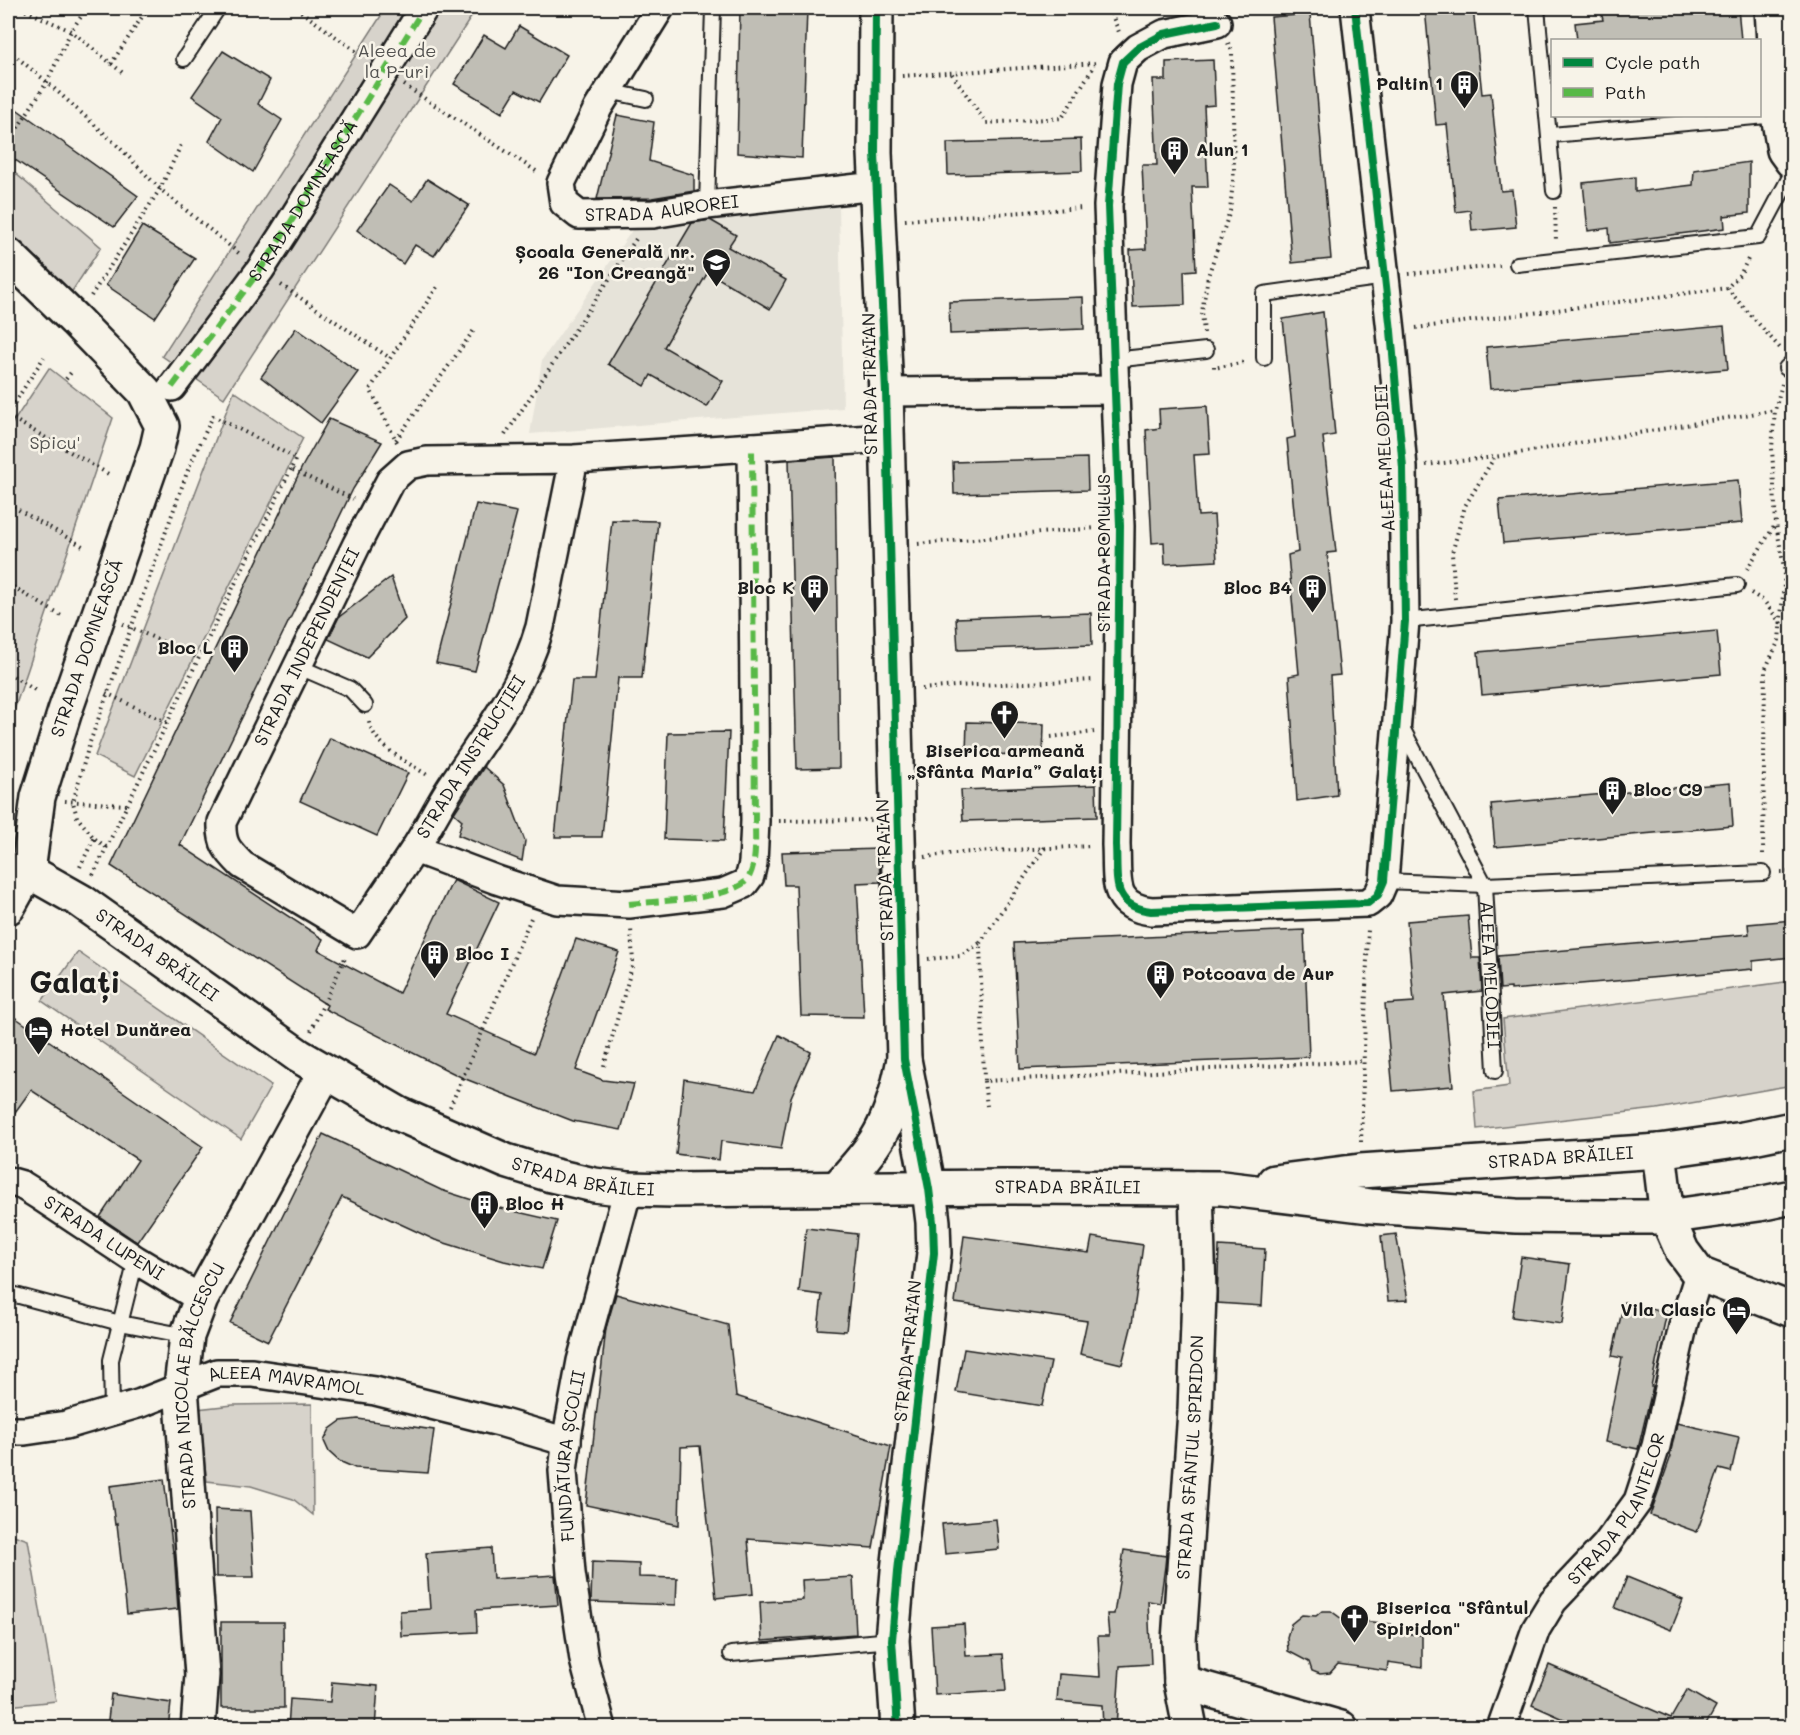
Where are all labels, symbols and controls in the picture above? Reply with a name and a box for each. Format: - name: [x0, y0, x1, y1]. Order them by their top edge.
- park label: Aleea de la P-uri: [358, 38, 436, 83]
- legend: [1551, 39, 1761, 117]
- text: Cycle path: [1605, 50, 1700, 74]
- building icon: Paltin 1: [1448, 68, 1480, 110]
- place label: Paltin 1: [1376, 71, 1443, 95]
- text: Path: [1605, 80, 1645, 104]
- street label: STRADA DOMNEASCĂ: [242, 115, 363, 286]
- building icon: Alun 1: [1159, 134, 1191, 176]
- place label: Alun 1: [1196, 137, 1249, 161]
- street label: STRADA AUROREI: [585, 188, 740, 226]
- place label: Școala Generală nr. 26 "Ion Creangă": [515, 239, 695, 284]
- school or university icon: Școala Generală nr. 26 "Ion Creangă": [700, 246, 732, 288]
- street label: STRADA TRAIAN: [856, 313, 882, 455]
- street label: ALEEA MELODIEI: [1368, 384, 1400, 532]
- park label: Spicu': [29, 430, 81, 454]
- street label: STRADA ROMULUS: [1091, 474, 1115, 632]
- street label: STRADA INDEPENDENȚEI: [248, 543, 364, 750]
- street label: STRADA DOMNEASCĂ: [44, 555, 128, 740]
- building icon: Bloc K: [799, 572, 831, 614]
- building icon: Bloc B4: [1297, 572, 1329, 614]
- place label: Bloc K: [737, 575, 794, 599]
- place label: Bloc B4: [1223, 575, 1292, 599]
- building icon: Bloc L: [218, 632, 250, 674]
- place label: Bloc L: [157, 635, 213, 659]
- street label: STRADA INSTRUCȚIEI: [410, 670, 530, 843]
- church icon: Biserica armeană „Sfânta Maria” Galați: [989, 698, 1021, 740]
- place label: Biserica armeană „Sfânta Maria” Galați: [907, 738, 1103, 784]
- building icon: Bloc C9: [1596, 774, 1628, 816]
- place label: Bloc C9: [1633, 777, 1703, 801]
- street label: STRADA TRAIAN: [870, 798, 898, 942]
- street label: ALEEA MELODIEI: [1475, 900, 1507, 1049]
- street label: STRADA BRĂILEI: [91, 902, 224, 1006]
- building icon: Bloc I: [418, 938, 450, 980]
- place label: Bloc I: [455, 941, 509, 965]
- building icon: Potcoava de Aur: [1145, 958, 1177, 1000]
- district label: Galați: [29, 961, 121, 1003]
- place label: Potcoava de Aur: [1182, 961, 1334, 985]
- hotel icon: Hotel Dunărea: [23, 1014, 55, 1056]
- place label: Hotel Dunărea: [60, 1017, 191, 1041]
- street label: STRADA BRĂILEI: [1487, 1140, 1634, 1173]
- street label: STRADA BRĂILEI: [509, 1150, 655, 1201]
- street label: STRADA BRĂILEI: [995, 1174, 1141, 1199]
- building icon: Bloc H: [468, 1188, 500, 1230]
- street label: STRADA LUPENI: [40, 1189, 169, 1285]
- place label: Bloc H: [505, 1191, 565, 1215]
- street label: STRADA NICOLAE BĂLCESCU: [168, 1258, 230, 1510]
- street label: STRADA TRAIAN: [888, 1279, 926, 1423]
- hotel icon: Vila Clasic: [1721, 1294, 1753, 1336]
- place label: Vila Clasic: [1620, 1297, 1716, 1321]
- street label: STRADA SFÂNTUL SPIRIDON: [1170, 1335, 1209, 1580]
- street label: ALEEA MAVRAMOL: [203, 1360, 367, 1400]
- street label: FUNDĂTURA ȘCOLII: [550, 1368, 590, 1543]
- street label: STRADA PLANTELOR: [1561, 1430, 1670, 1590]
- place label: Biserica "Sfântul Spiridon": [1376, 1595, 1528, 1640]
- church icon: Biserica "Sfântul Spiridon": [1339, 1602, 1371, 1644]

